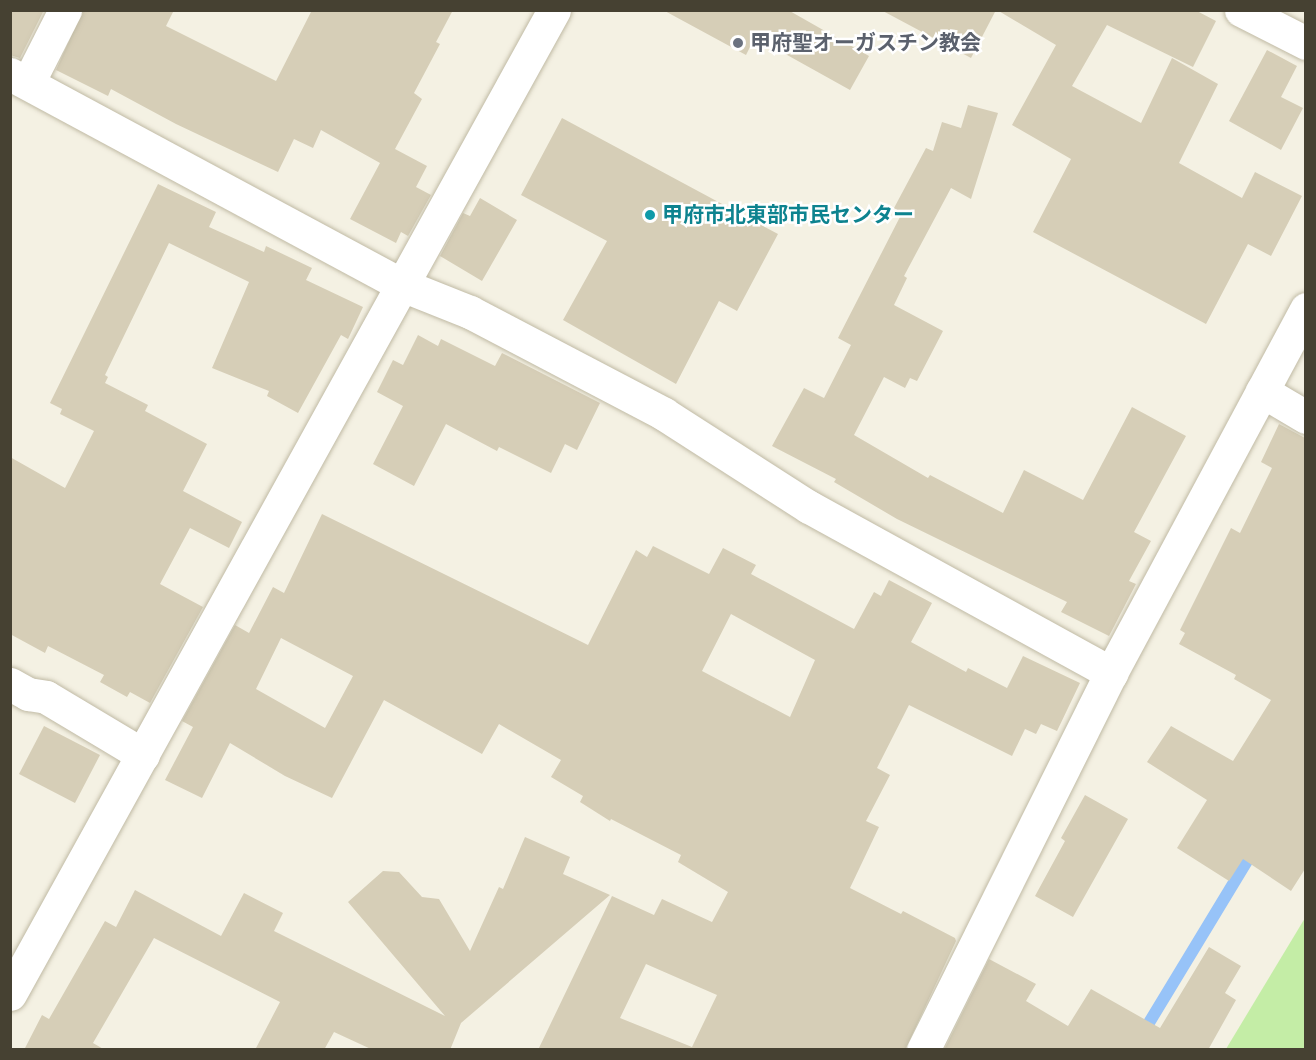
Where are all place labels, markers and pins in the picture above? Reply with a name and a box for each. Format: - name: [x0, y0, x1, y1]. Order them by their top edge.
- place label: 甲府聖オーガスチン教会: [750, 30, 981, 56]
- marker: 甲府聖オーガスチン教会: [731, 36, 745, 50]
- place label: 甲府市北東部市民センター: [662, 202, 914, 228]
- marker: 甲府市北東部市民センター: [643, 208, 657, 222]

